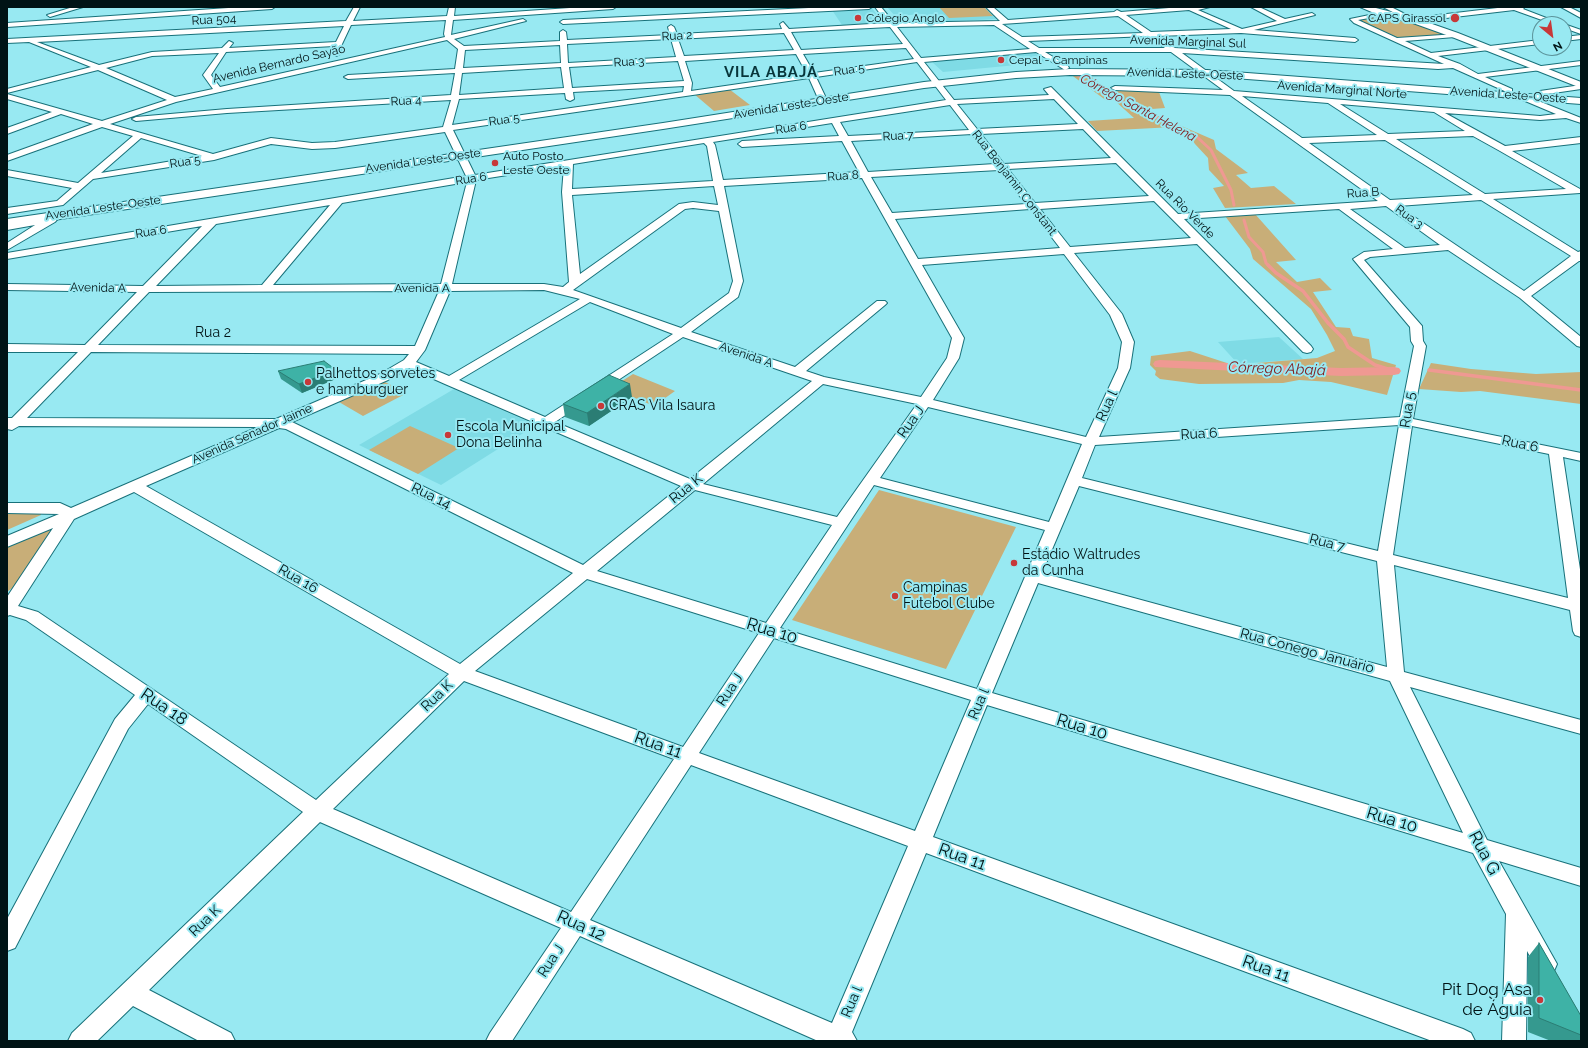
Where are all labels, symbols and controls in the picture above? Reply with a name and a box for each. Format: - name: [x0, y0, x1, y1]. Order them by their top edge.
- place label: Cólegio Anglo: [866, 11, 945, 25]
- place label: CAPS Girassol: [1368, 11, 1446, 25]
- street label: Rua 504: [191, 12, 237, 28]
- marker: CAPS Girassol: [1449, 12, 1461, 24]
- marker: Cólegio Anglo: [853, 13, 863, 23]
- north arrow: [1532, 16, 1572, 56]
- street label: Rua 2: [661, 28, 693, 44]
- street label: Avenida Marginal Sul: [1130, 33, 1246, 51]
- text: N: [1551, 38, 1564, 54]
- street label: Avenida Bernardo Sayão: [211, 42, 347, 86]
- place label: Cepal - Campinas: [1009, 53, 1108, 67]
- street label: Rua 3: [613, 54, 645, 70]
- marker: Cepal - Campinas: [996, 55, 1006, 65]
- street label: Rua 5: [833, 61, 865, 79]
- district label: VILA ABAJÁ: [724, 63, 818, 81]
- street label: Avenida Leste-Oeste: [1127, 65, 1243, 83]
- water label: Córrego Santa Helena: [1077, 71, 1199, 145]
- street label: Avenida Marginal Norte: [1277, 78, 1407, 102]
- street label: Avenida Leste-Oeste: [1450, 84, 1566, 106]
- street label: Avenida Leste-Oeste: [733, 90, 849, 122]
- street label: Rua 4: [390, 93, 422, 109]
- street label: Rua 5: [488, 111, 520, 129]
- street label: Rua 6: [774, 118, 808, 138]
- street label: Rua 7: [882, 128, 914, 144]
- street label: Rua Benjamin Constant: [969, 128, 1059, 238]
- street label: Avenida Leste-Oeste: [364, 146, 482, 176]
- place label: Auto Posto Leste Oeste: [503, 149, 570, 177]
- street label: Rua 5: [169, 152, 201, 172]
- marker: Auto Posto Leste Oeste: [490, 158, 500, 168]
- street label: Rua 8: [827, 168, 859, 184]
- street label: Rua 6: [454, 169, 488, 189]
- street label: Rua Rio Verde: [1152, 176, 1218, 242]
- street label: Rua B: [1346, 185, 1380, 201]
- street label: Avenida Leste-Oeste: [44, 193, 162, 223]
- street label: Rua 3: [1392, 202, 1426, 232]
- street label: Rua 6: [134, 222, 168, 242]
- street label: Avenida A: [70, 280, 126, 296]
- street label: Avenida A: [394, 281, 450, 295]
- street label: Rua 2: [195, 325, 231, 341]
- street label: Avenida A: [717, 339, 775, 371]
- water label: Córrego Abajá: [1228, 358, 1326, 380]
- place label: Palhettos sorvetes e hamburguer: [316, 366, 435, 398]
- marker: Palhettos sorvetes e hamburguer: [303, 377, 313, 387]
- street label: Rua l: [1093, 388, 1121, 424]
- street label: Rua 5: [1397, 391, 1419, 429]
- place label: CRAS Vila Isaura: [609, 398, 715, 414]
- street label: Avenida Senador Jaime: [190, 401, 314, 467]
- marker: CRAS Vila Isaura: [596, 401, 606, 411]
- street label: Rua J: [894, 403, 928, 441]
- place label: Escola Municipal Dona Belinha: [456, 419, 565, 452]
- street label: Rua 6: [1180, 425, 1218, 443]
- marker: Escola Municipal Dona Belinha: [443, 430, 453, 440]
- street label: Rua 6: [1500, 432, 1540, 456]
- street label: Rua K: [666, 471, 706, 507]
- street label: Rua 14: [408, 479, 454, 513]
- street label: Rua 7: [1307, 530, 1347, 556]
- place label: Estádio Waltrudes da Cunha: [1022, 547, 1140, 580]
- marker: Estádio Waltrudes da Cunha: [1009, 558, 1019, 568]
- street label: Rua 16: [275, 561, 321, 597]
- place label: Campinas Futebol Clube: [903, 580, 995, 612]
- marker: Campinas Futebol Clube: [890, 591, 900, 601]
- street label: Rua 10: [744, 614, 800, 648]
- street label: Rua Conego Januário: [1238, 625, 1376, 677]
- street label: Rua J: [713, 671, 747, 709]
- street label: Rua K: [418, 677, 456, 715]
- street label: Rua 18: [137, 684, 191, 730]
- street label: Rua l: [965, 686, 993, 722]
- street label: Rua 10: [1054, 710, 1110, 744]
- street label: Rua 11: [631, 727, 685, 763]
- street label: Rua 10: [1364, 803, 1420, 837]
- street label: Rua G: [1464, 828, 1504, 878]
- street label: Rua 11: [935, 839, 989, 875]
- street label: Rua K: [186, 902, 224, 940]
- street label: Rua 12: [554, 906, 608, 946]
- street label: Rua J: [534, 942, 568, 980]
- street label: Rua 11: [1239, 951, 1293, 987]
- place label: Pit Dog Asa de Águia: [1442, 980, 1532, 1020]
- street label: Rua l: [838, 984, 866, 1020]
- marker: Pit Dog Asa de Águia: [1535, 995, 1545, 1005]

